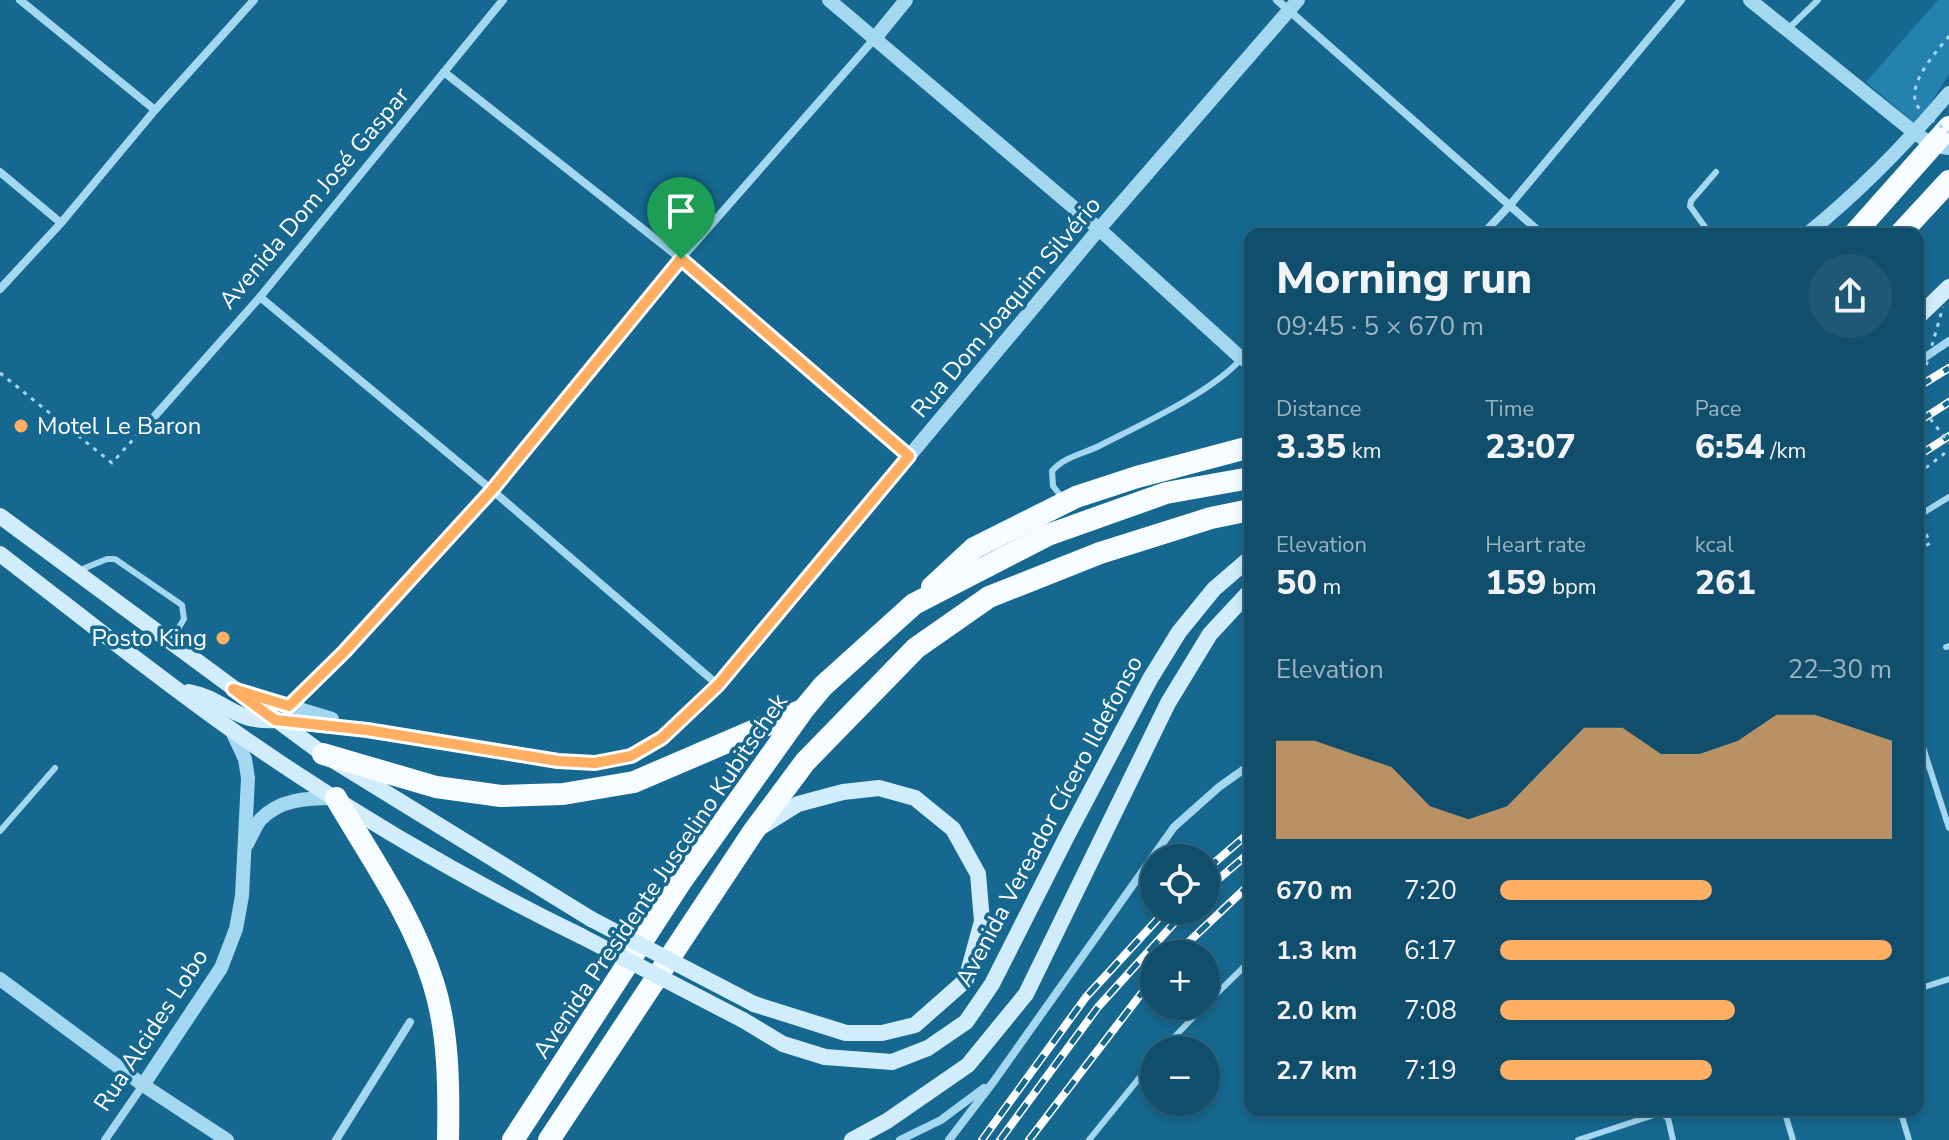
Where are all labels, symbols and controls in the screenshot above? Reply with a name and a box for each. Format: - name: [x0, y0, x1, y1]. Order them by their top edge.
- street label: Avenida Dom José Gaspar: [212, 80, 417, 316]
- pin: [647, 177, 715, 259]
- icon: arrive: [659, 189, 703, 233]
- street label: Rua Dom Joaquim Silvério: [904, 190, 1108, 424]
- text: Morning run: [1276, 249, 1532, 309]
- button: share: [1808, 254, 1892, 338]
- text: 09:45 · 5 × 670 m: [1276, 309, 1484, 344]
- text: Distance: [1276, 394, 1361, 424]
- text: Time: [1485, 394, 1534, 424]
- text: Pace: [1695, 394, 1741, 424]
- place label: Motel Le Baron: [37, 410, 201, 442]
- marker: Motel Le Baron: [12, 417, 30, 435]
- text: 3.35: [1276, 424, 1346, 470]
- text: 23:07: [1485, 424, 1576, 470]
- text: 6:54: [1695, 424, 1765, 470]
- text: km: [1346, 436, 1382, 466]
- text: /km: [1765, 436, 1806, 466]
- text: Elevation: [1276, 530, 1367, 560]
- text: Heart rate: [1485, 530, 1586, 560]
- text: kcal: [1695, 530, 1734, 560]
- text: 50: [1276, 560, 1317, 606]
- text: 159: [1485, 560, 1547, 606]
- text: 261: [1695, 560, 1756, 606]
- text: m: [1317, 572, 1341, 602]
- text: bpm: [1547, 572, 1597, 602]
- place label: Posto King: [92, 622, 207, 654]
- marker: Posto King: [214, 629, 232, 647]
- street label: Avenida Vereador Cícero Ildefonso: [948, 650, 1150, 992]
- text: Elevation: [1276, 652, 1384, 687]
- text: 22–30 m: [1788, 652, 1892, 687]
- street label: Avenida Presidente Juscelino Kubitschek: [525, 686, 795, 1065]
- map controls: [1140, 844, 1220, 1116]
- button: locate: [1140, 844, 1220, 924]
- text: 670 m: [1276, 873, 1353, 908]
- text: 7:20: [1404, 873, 1457, 908]
- text: 1.3 km: [1276, 933, 1357, 968]
- text: 6:17: [1404, 933, 1457, 968]
- button: +: [1140, 940, 1220, 1020]
- street label: Rua Alcides Lobo: [86, 943, 216, 1117]
- text: 2.0 km: [1276, 993, 1357, 1028]
- text: 7:08: [1404, 993, 1457, 1028]
- button: −: [1140, 1036, 1220, 1116]
- text: 2.7 km: [1276, 1053, 1357, 1088]
- text: 7:19: [1404, 1053, 1457, 1088]

